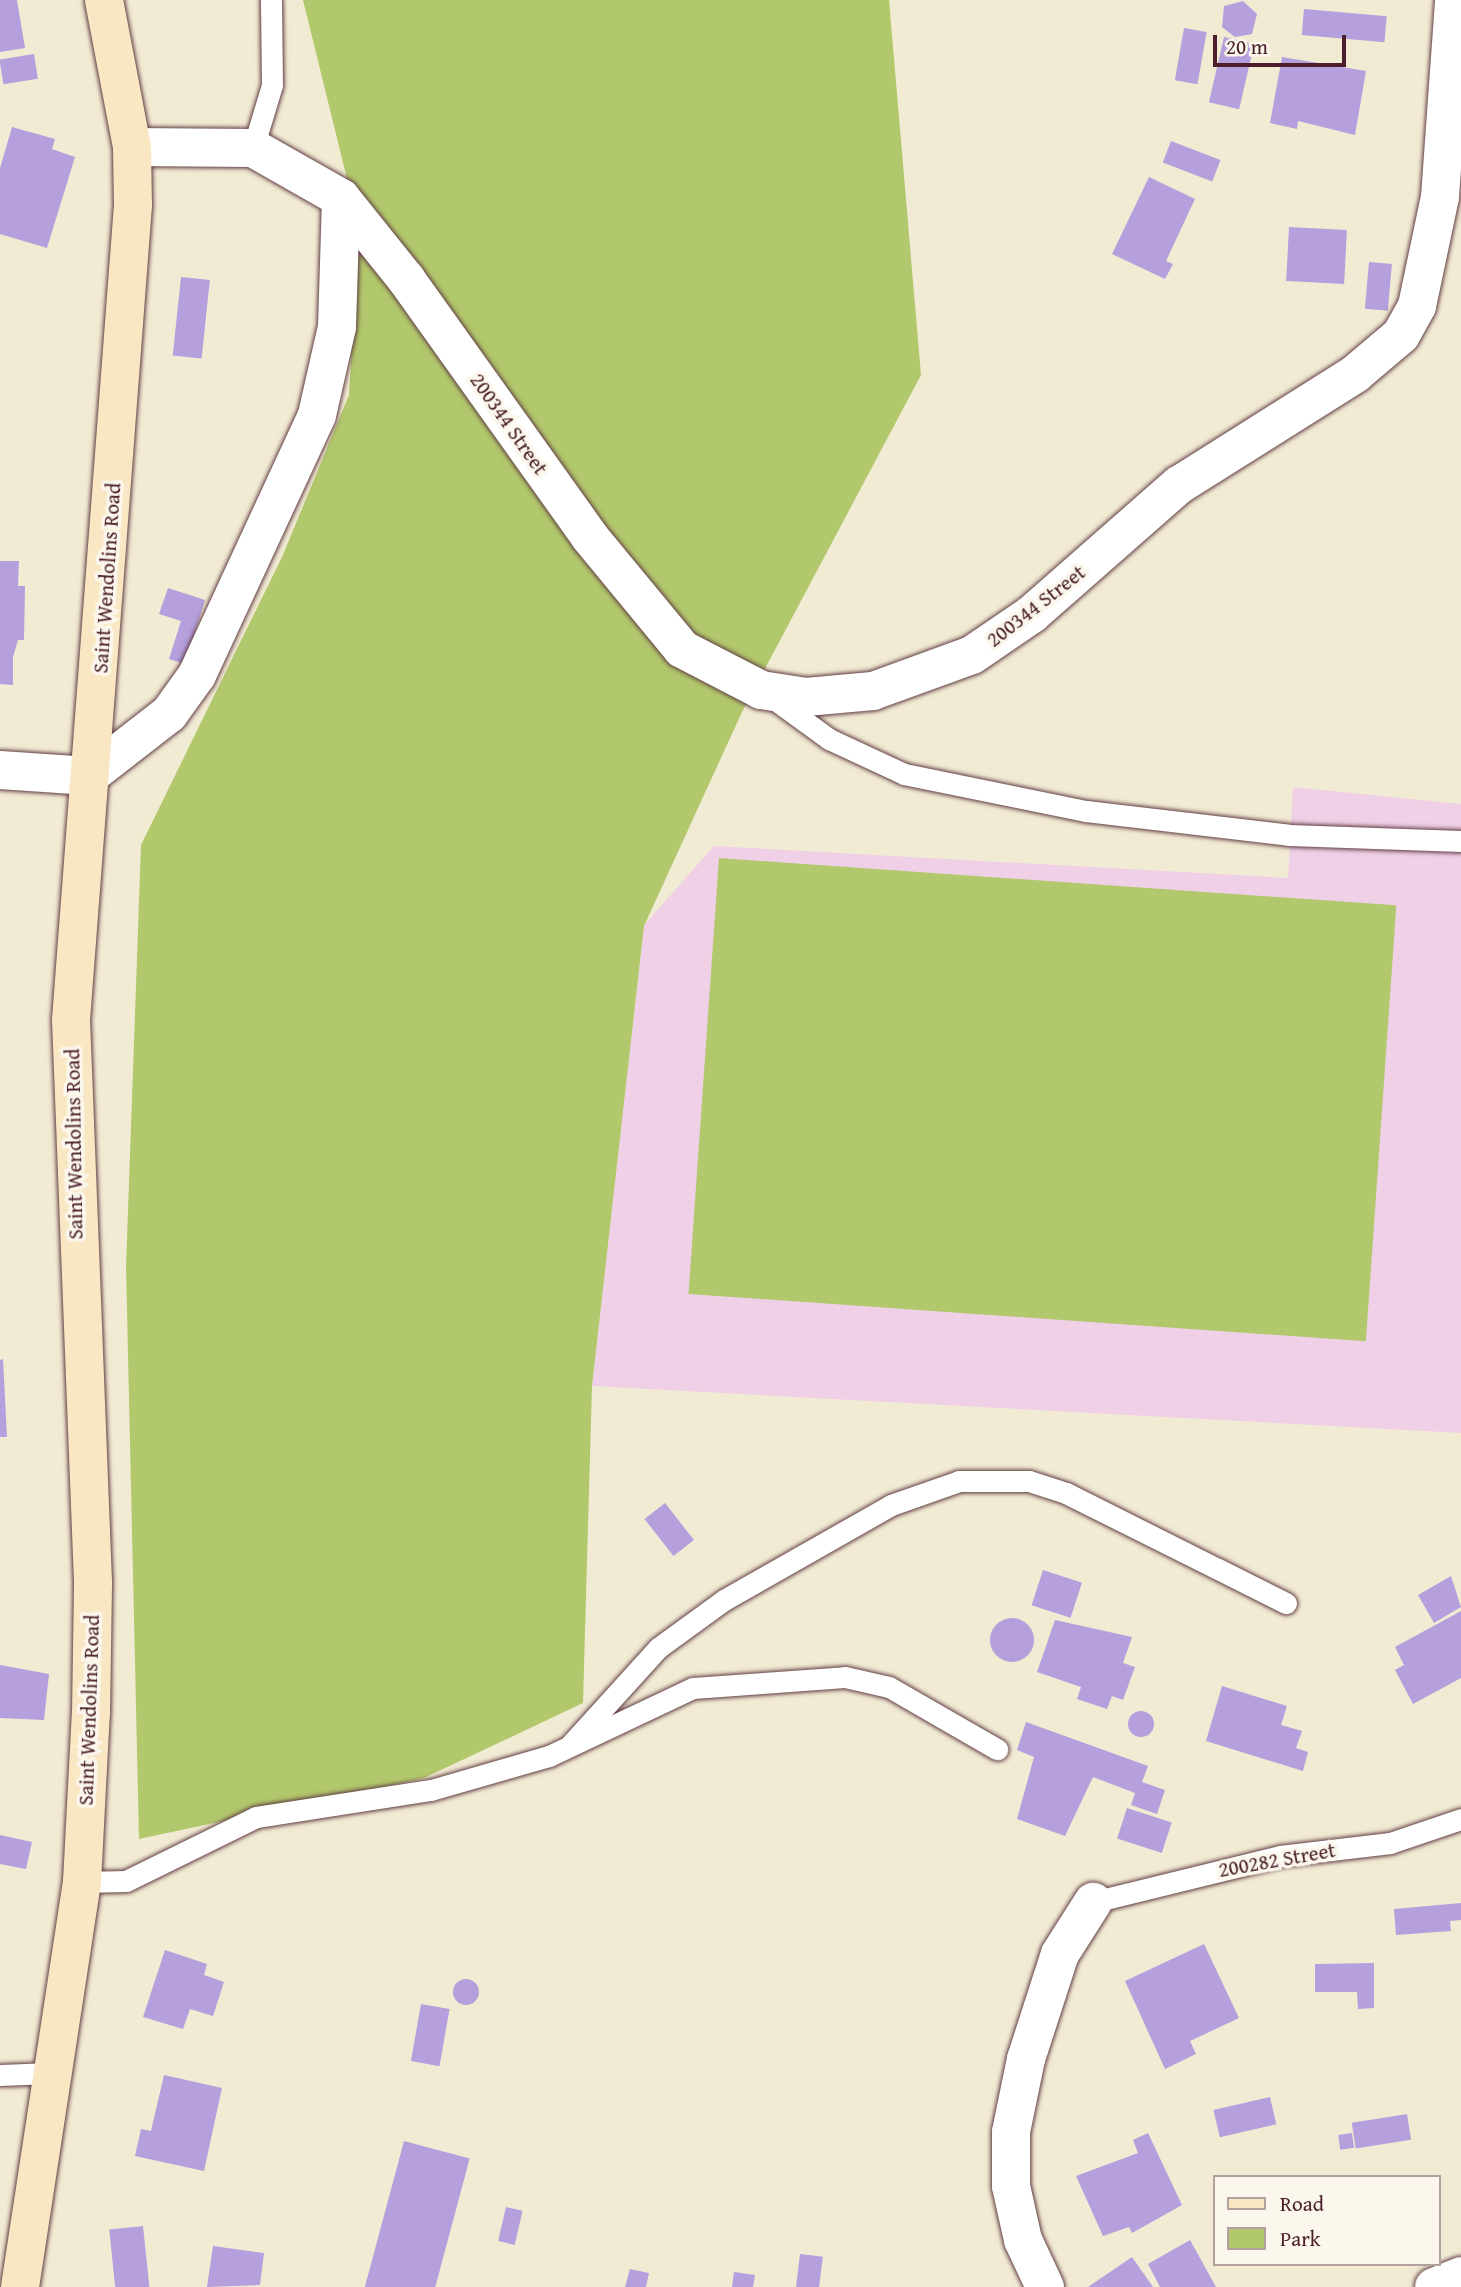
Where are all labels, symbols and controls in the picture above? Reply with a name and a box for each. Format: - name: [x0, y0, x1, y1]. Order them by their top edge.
- scale bar: [1216, 21, 1349, 65]
- text: 20 m: [1226, 31, 1268, 62]
- street label: 200344 Street: [465, 368, 553, 480]
- street label: Saint Wendolins Road: [88, 482, 126, 674]
- street label: 200344 Street: [982, 560, 1090, 652]
- street label: Saint Wendolins Road: [60, 1048, 88, 1240]
- street label: Saint Wendolins Road: [73, 1614, 105, 1806]
- street label: 200282 Street: [1217, 1837, 1337, 1883]
- legend: [1212, 2175, 1440, 2266]
- text: Road: [1280, 2188, 1324, 2219]
- text: Park: [1280, 2223, 1321, 2254]

